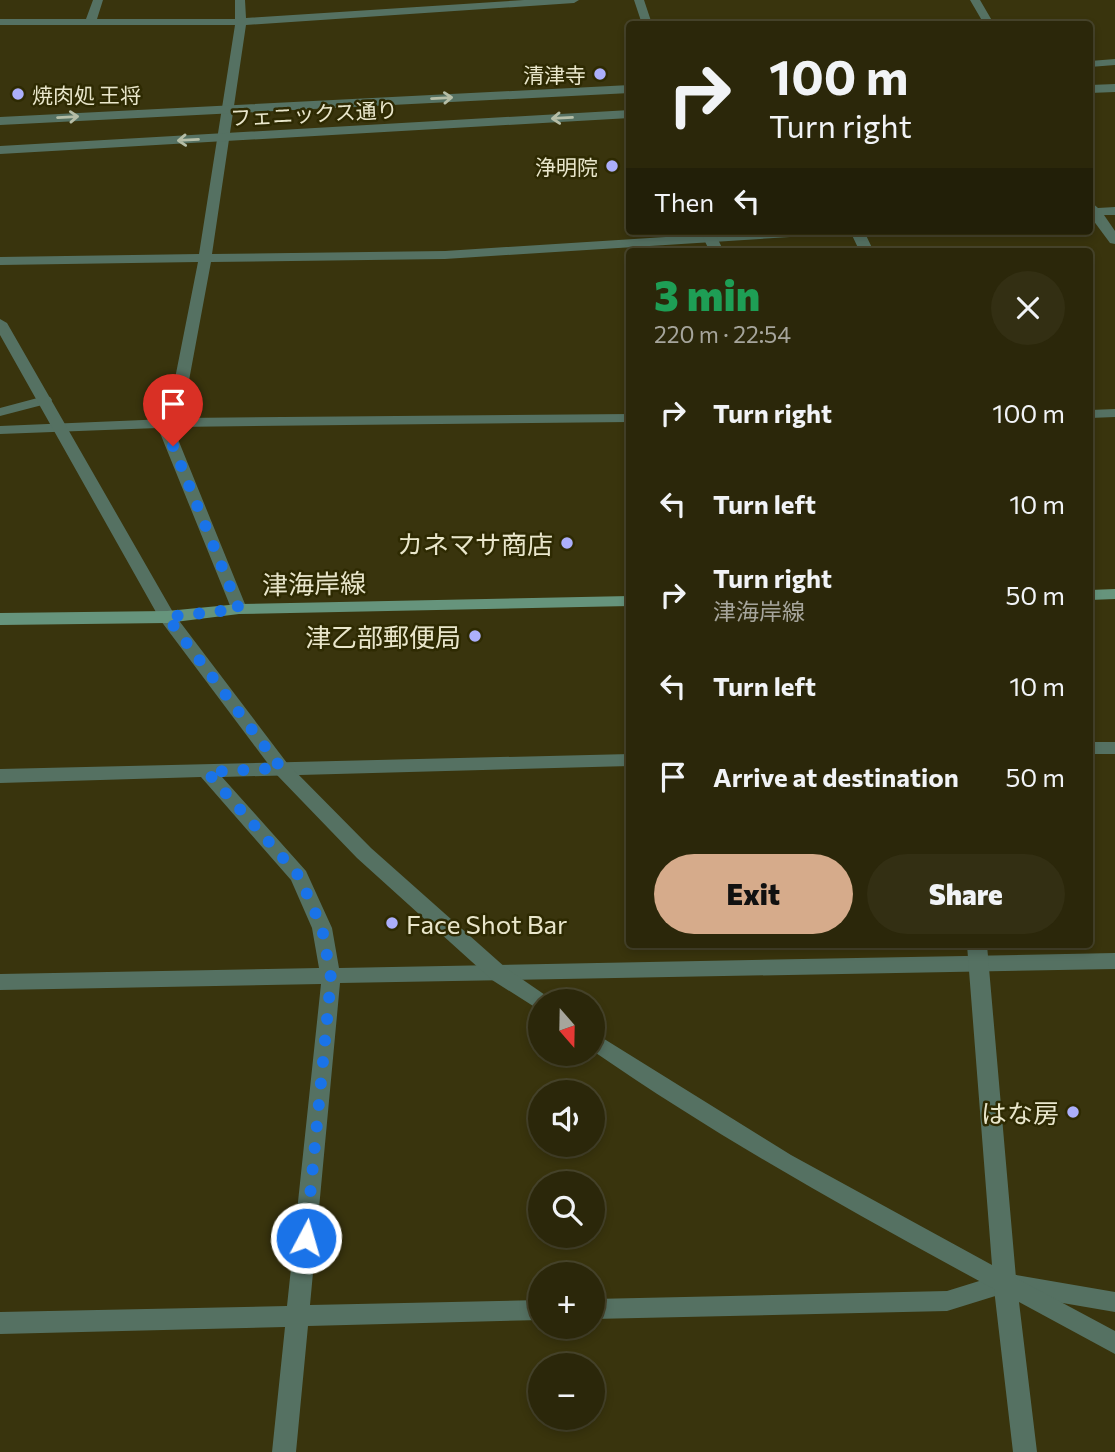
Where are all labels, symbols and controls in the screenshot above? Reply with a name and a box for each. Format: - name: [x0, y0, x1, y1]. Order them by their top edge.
- text: 100 m: [769, 45, 908, 105]
- icon: right: [654, 49, 745, 140]
- place label: 清津寺: [523, 62, 586, 87]
- marker: 清津寺: [592, 66, 608, 82]
- place label: 焼肉処 王将: [32, 82, 141, 107]
- marker: 焼肉処 王将: [10, 86, 26, 102]
- one-way arrow: [430, 92, 453, 105]
- street label: フェニックス通り: [230, 96, 398, 130]
- text: Turn right: [769, 105, 912, 145]
- one-way arrow: [56, 111, 79, 124]
- one-way arrow: [551, 112, 574, 125]
- one-way arrow: [177, 133, 200, 146]
- place label: 浄明院: [535, 154, 598, 179]
- marker: 浄明院: [604, 158, 620, 174]
- icon: left: [728, 182, 766, 220]
- text: Then: [654, 186, 714, 217]
- text: 3 min: [654, 268, 760, 320]
- button: close: [991, 271, 1065, 345]
- text: 220 m · 22:54: [654, 320, 791, 348]
- pin: [143, 374, 203, 446]
- icon: arrive: [154, 385, 192, 423]
- icon: right: [654, 394, 692, 432]
- text: Turn right: [713, 397, 832, 428]
- text: 100 m: [992, 397, 1065, 428]
- icon: left: [654, 485, 692, 523]
- text: Turn left: [713, 488, 816, 519]
- text: 10 m: [1009, 488, 1065, 519]
- place label: カネマサ商店: [397, 528, 553, 559]
- marker: カネマサ商店: [559, 535, 575, 551]
- text: Turn right: [713, 562, 832, 593]
- street label: 津海岸線: [262, 567, 366, 599]
- icon: right: [654, 576, 692, 614]
- text: 50 m: [1005, 579, 1065, 610]
- text: 津海岸線: [713, 597, 805, 625]
- place label: 津乙部郵便局: [305, 621, 461, 652]
- marker: 津乙部郵便局: [467, 628, 483, 644]
- icon: left: [654, 667, 692, 705]
- text: Turn left: [713, 670, 816, 701]
- text: 10 m: [1009, 670, 1065, 701]
- icon: arrive: [654, 758, 692, 796]
- text: Arrive at destination: [713, 761, 959, 792]
- text: 50 m: [1005, 761, 1065, 792]
- button: Exit: [654, 854, 853, 934]
- button: Share: [867, 854, 1065, 934]
- place label: Face Shot Bar: [406, 908, 567, 939]
- marker: Face Shot Bar: [384, 915, 400, 931]
- north arrow: [528, 989, 606, 1066]
- map controls: [528, 989, 605, 1430]
- button: sound: [528, 1080, 605, 1157]
- place label: はな房: [981, 1097, 1059, 1128]
- marker: はな房: [1065, 1104, 1081, 1120]
- button: search: [528, 1171, 605, 1248]
- position arrow: [269, 1201, 343, 1275]
- button: +: [528, 1262, 605, 1339]
- button: −: [528, 1353, 605, 1430]

